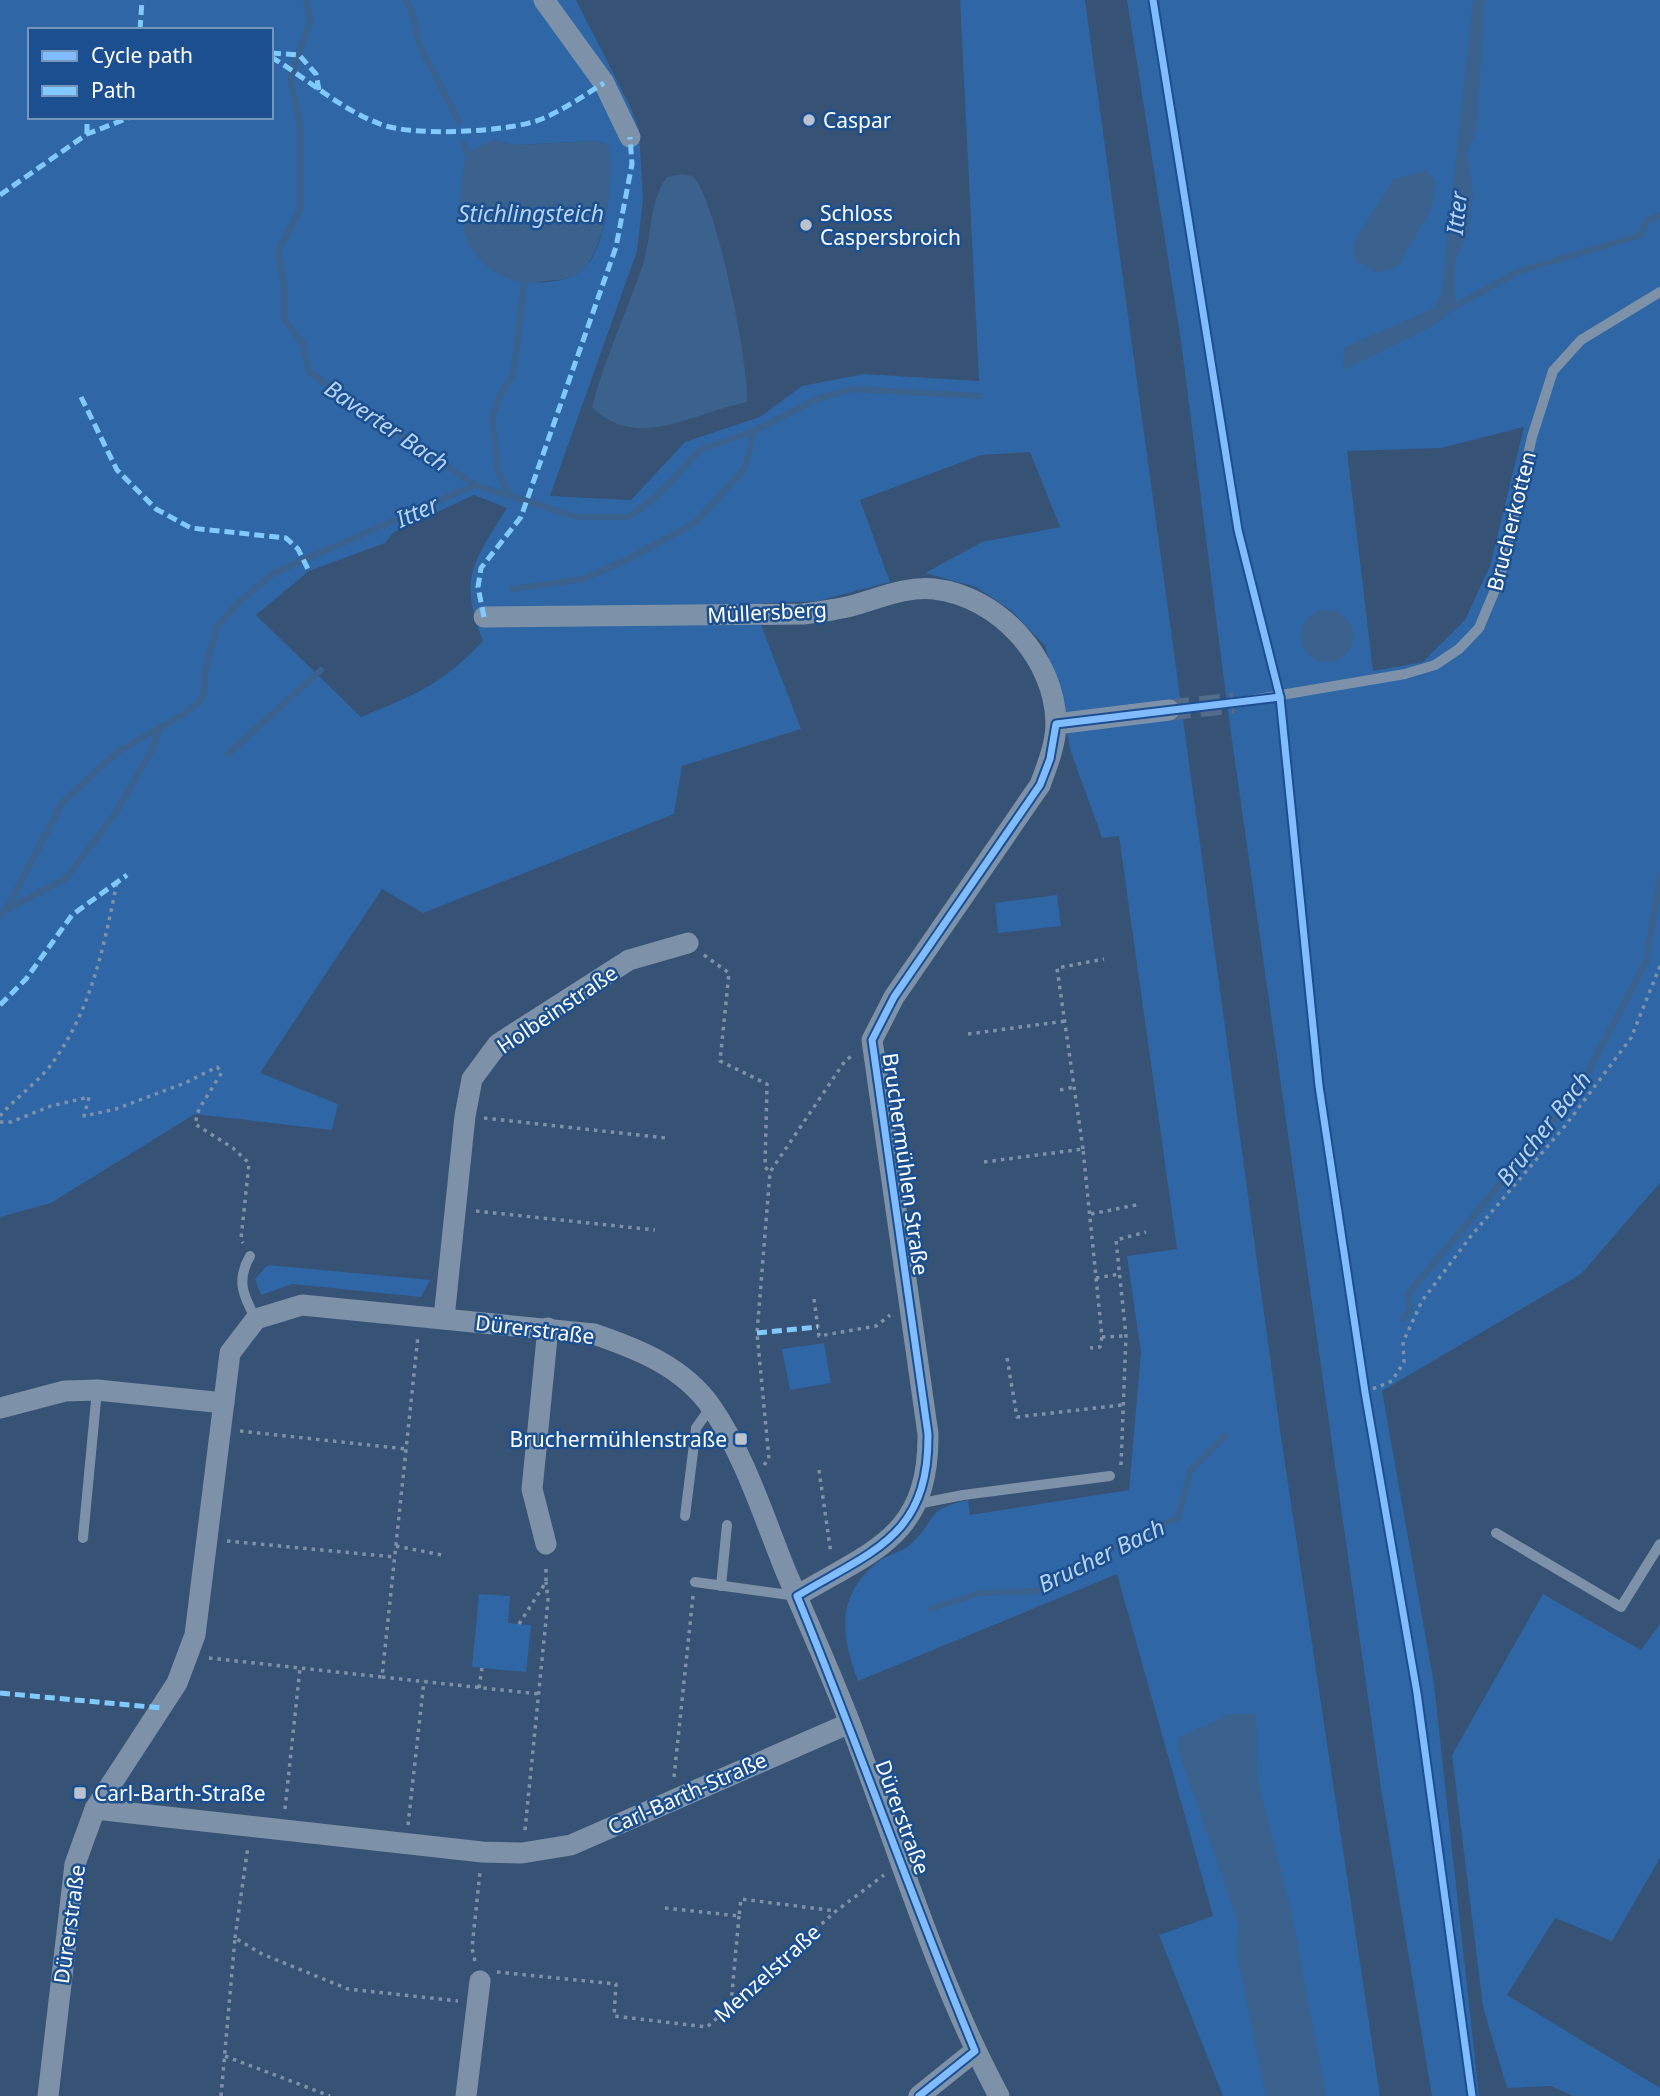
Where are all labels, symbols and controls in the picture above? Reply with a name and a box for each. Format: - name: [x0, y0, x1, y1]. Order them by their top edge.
- legend: [28, 28, 273, 119]
- text: Cycle path: [91, 41, 193, 69]
- text: Path: [91, 76, 136, 104]
- place label: Caspar: [823, 106, 892, 134]
- marker: Caspar: [801, 112, 817, 128]
- water label: Itter: [1438, 189, 1474, 237]
- water label: Stichlingsteich: [458, 197, 604, 229]
- place label: Schloss Caspersbroich: [820, 199, 961, 251]
- marker: Schloss Caspersbroich: [798, 217, 814, 233]
- water label: Baverter Bach: [319, 372, 455, 478]
- street label: Brucherkotten: [1480, 448, 1542, 594]
- water label: Itter: [390, 487, 444, 535]
- street label: Müllersberg: [707, 595, 827, 629]
- street label: Holbeinstraße: [491, 958, 623, 1060]
- street label: Bruchermühlen Straße: [877, 1051, 935, 1277]
- water label: Brucher Bach: [1488, 1064, 1598, 1192]
- street label: Dürerstraße: [474, 1308, 596, 1350]
- place label: Bruchermühlenstraße: [510, 1425, 727, 1453]
- marker: Bruchermühlenstraße: [733, 1431, 749, 1447]
- water label: Brucher Bach: [1032, 1511, 1170, 1599]
- street label: Carl-Barth-Straße: [603, 1745, 771, 1841]
- street label: Dürerstraße: [869, 1756, 937, 1878]
- place label: Carl-Barth-Straße: [94, 1779, 266, 1807]
- marker: Carl-Barth-Straße: [72, 1785, 88, 1801]
- street label: Dürerstraße: [47, 1863, 91, 1985]
- street label: Menzelstraße: [708, 1918, 826, 2028]

